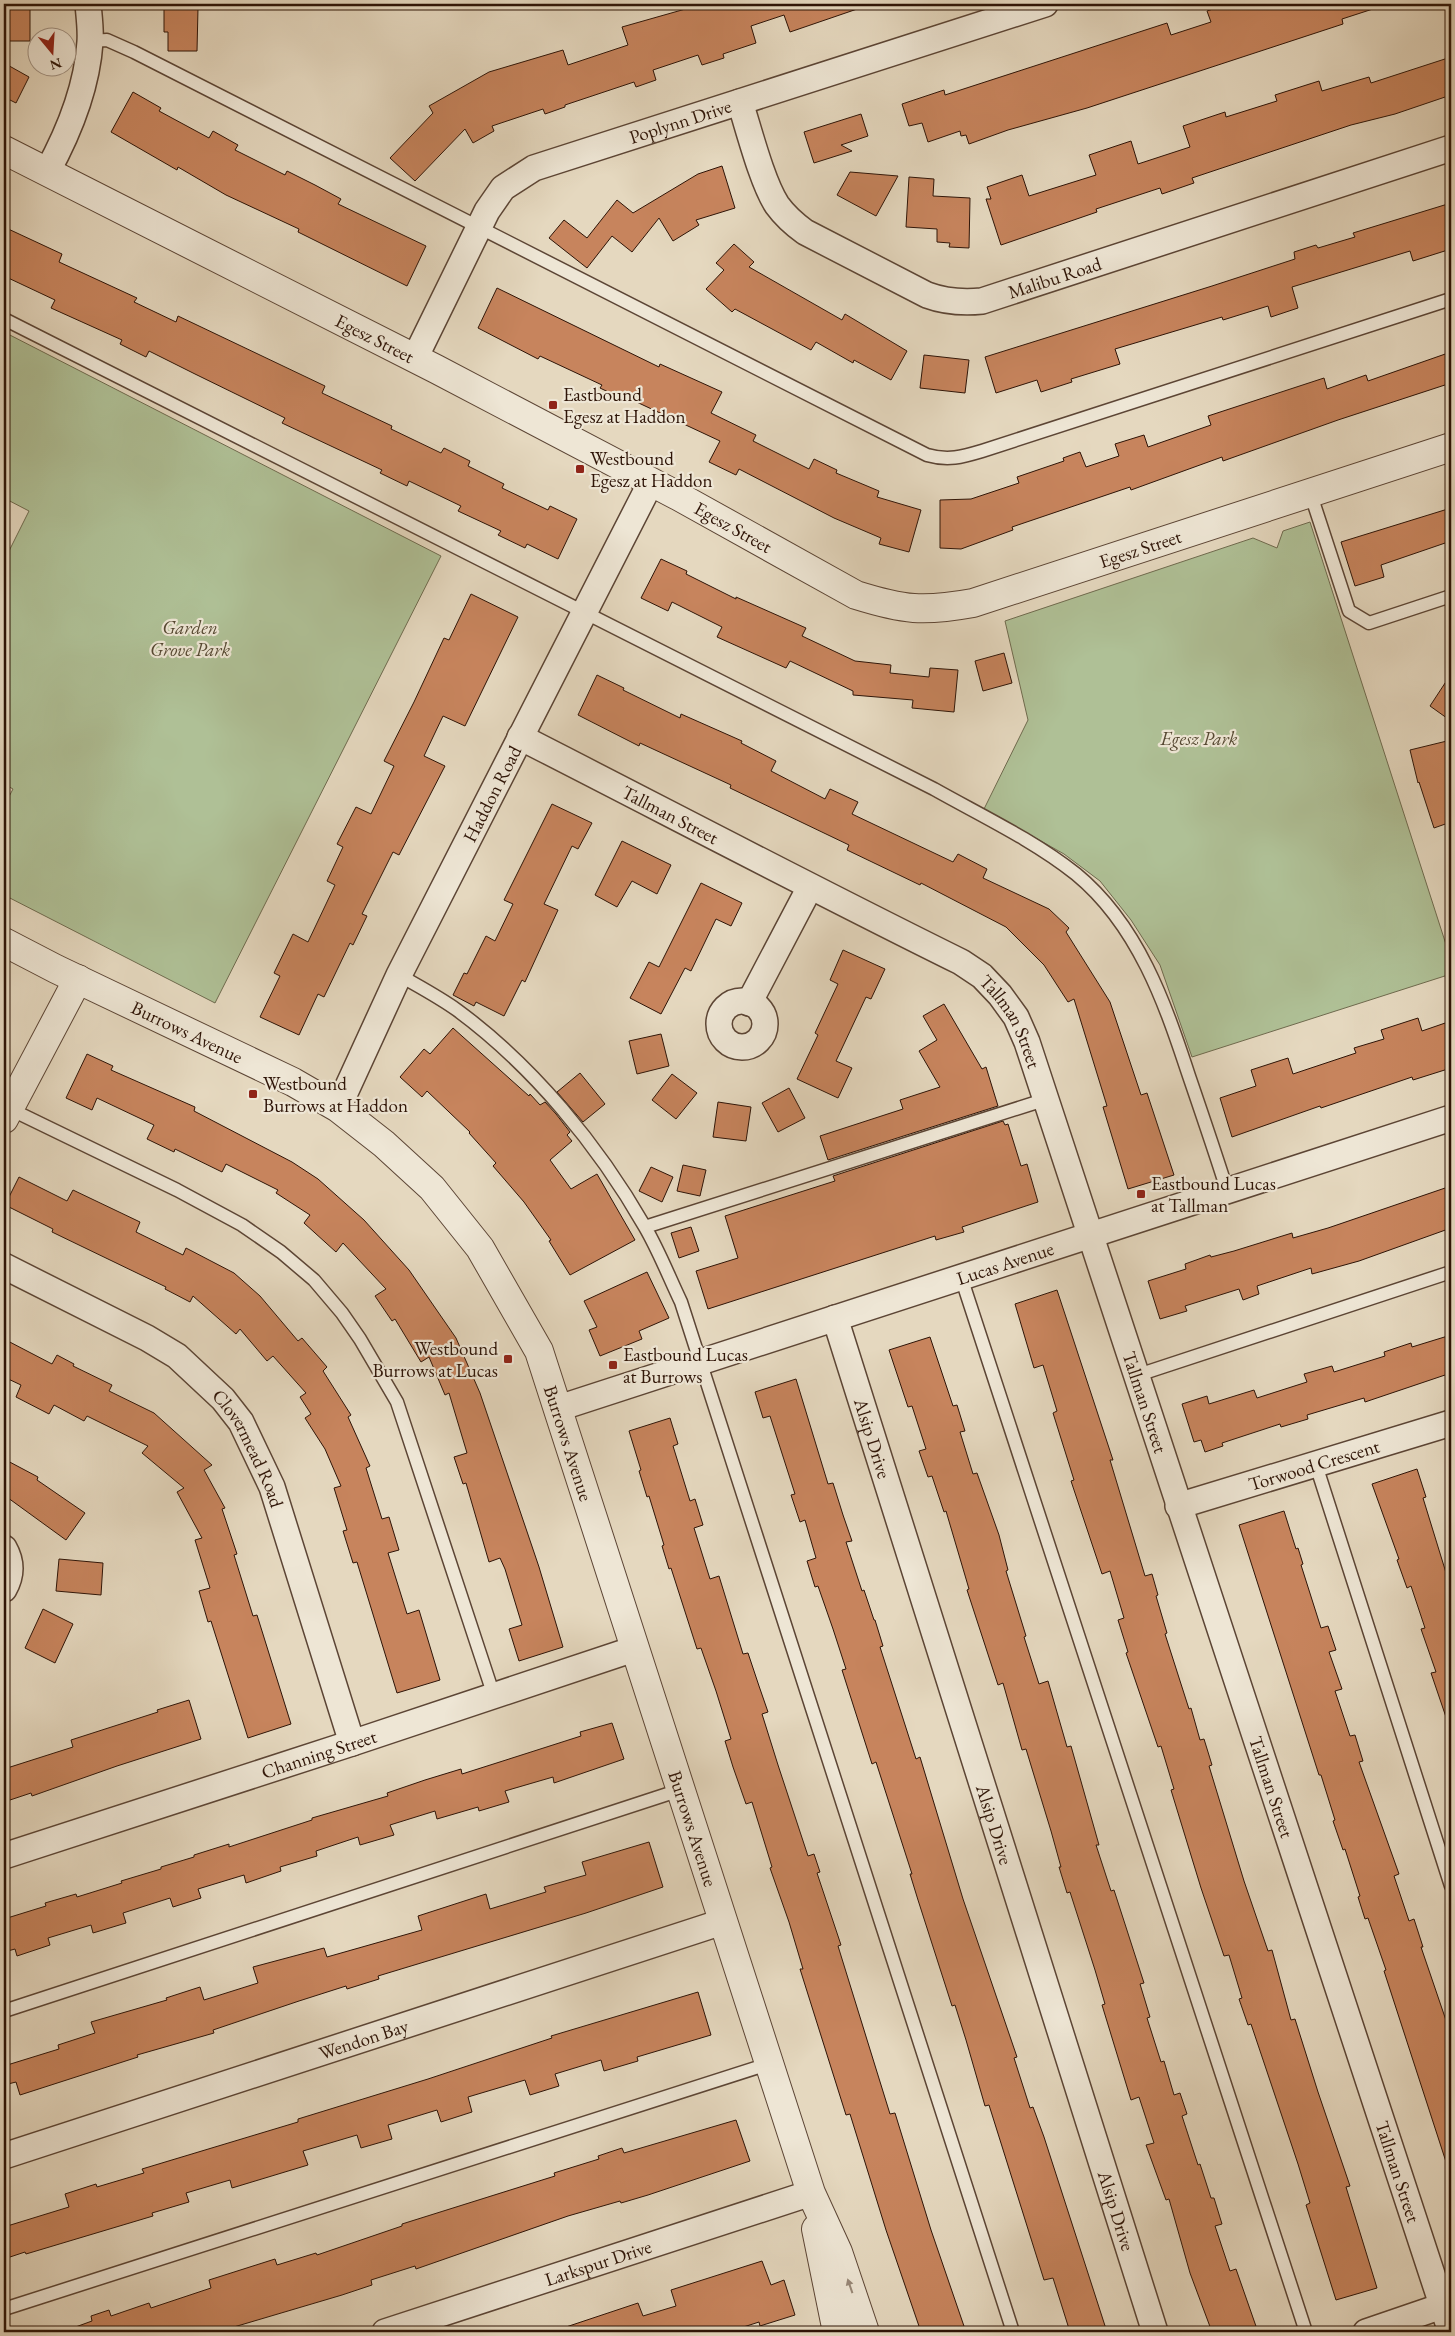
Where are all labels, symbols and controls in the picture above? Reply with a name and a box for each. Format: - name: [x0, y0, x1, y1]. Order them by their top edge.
- north arrow: [28, 28, 78, 78]
- text: N: [47, 54, 64, 75]
- street label: Poplynn Drive: [626, 94, 734, 150]
- street label: Malibu Road: [1005, 251, 1105, 305]
- street label: Egesz Street: [331, 308, 419, 369]
- place label: Eastbound Egesz at Haddon: [563, 382, 685, 429]
- marker: Eastbound Egesz at Haddon: [547, 399, 559, 411]
- place label: Westbound Egesz at Haddon: [590, 446, 712, 493]
- marker: Westbound Egesz at Haddon: [574, 463, 586, 475]
- street label: Egesz Street: [690, 496, 777, 559]
- street label: Egesz Street: [1096, 524, 1185, 574]
- park label: Garden Grove Park: [150, 615, 230, 662]
- park label: Egesz Park: [1160, 726, 1238, 751]
- street label: Haddon Road: [457, 741, 527, 846]
- street label: Tallman Street: [617, 779, 723, 850]
- street label: Tallman Street: [974, 969, 1047, 1071]
- street label: Burrows Avenue: [127, 995, 247, 1069]
- place label: Westbound Burrows at Haddon: [263, 1071, 408, 1118]
- marker: Westbound Burrows at Haddon: [247, 1088, 259, 1100]
- place label: Eastbound Lucas at Tallman: [1151, 1171, 1276, 1218]
- marker: Eastbound Lucas at Tallman: [1135, 1188, 1147, 1200]
- street label: Lucas Avenue: [953, 1236, 1057, 1291]
- place label: Westbound Burrows at Lucas: [372, 1336, 498, 1383]
- place label: Eastbound Lucas at Burrows: [623, 1342, 748, 1389]
- street label: Tallman Street: [1117, 1348, 1173, 1456]
- marker: Westbound Burrows at Lucas: [502, 1353, 514, 1365]
- marker: Eastbound Lucas at Burrows: [607, 1359, 619, 1371]
- street label: Burrows Avenue: [538, 1382, 599, 1504]
- street label: Clovermead Road: [207, 1383, 290, 1511]
- street label: Alsip Drive: [848, 1394, 897, 1482]
- street label: Torwood Crescent: [1246, 1433, 1383, 1497]
- street label: Channing Street: [258, 1724, 380, 1785]
- street label: Tallman Street: [1243, 1733, 1300, 1841]
- street label: Burrows Avenue: [662, 1767, 723, 1890]
- street label: Alsip Drive: [970, 1780, 1019, 1868]
- street label: Wendon Bay: [316, 2013, 412, 2066]
- street label: Tallman Street: [1369, 2118, 1426, 2226]
- street label: Alsip Drive: [1092, 2167, 1141, 2254]
- street label: Larkspur Drive: [542, 2234, 655, 2292]
- one-way arrow: [846, 2278, 854, 2293]

